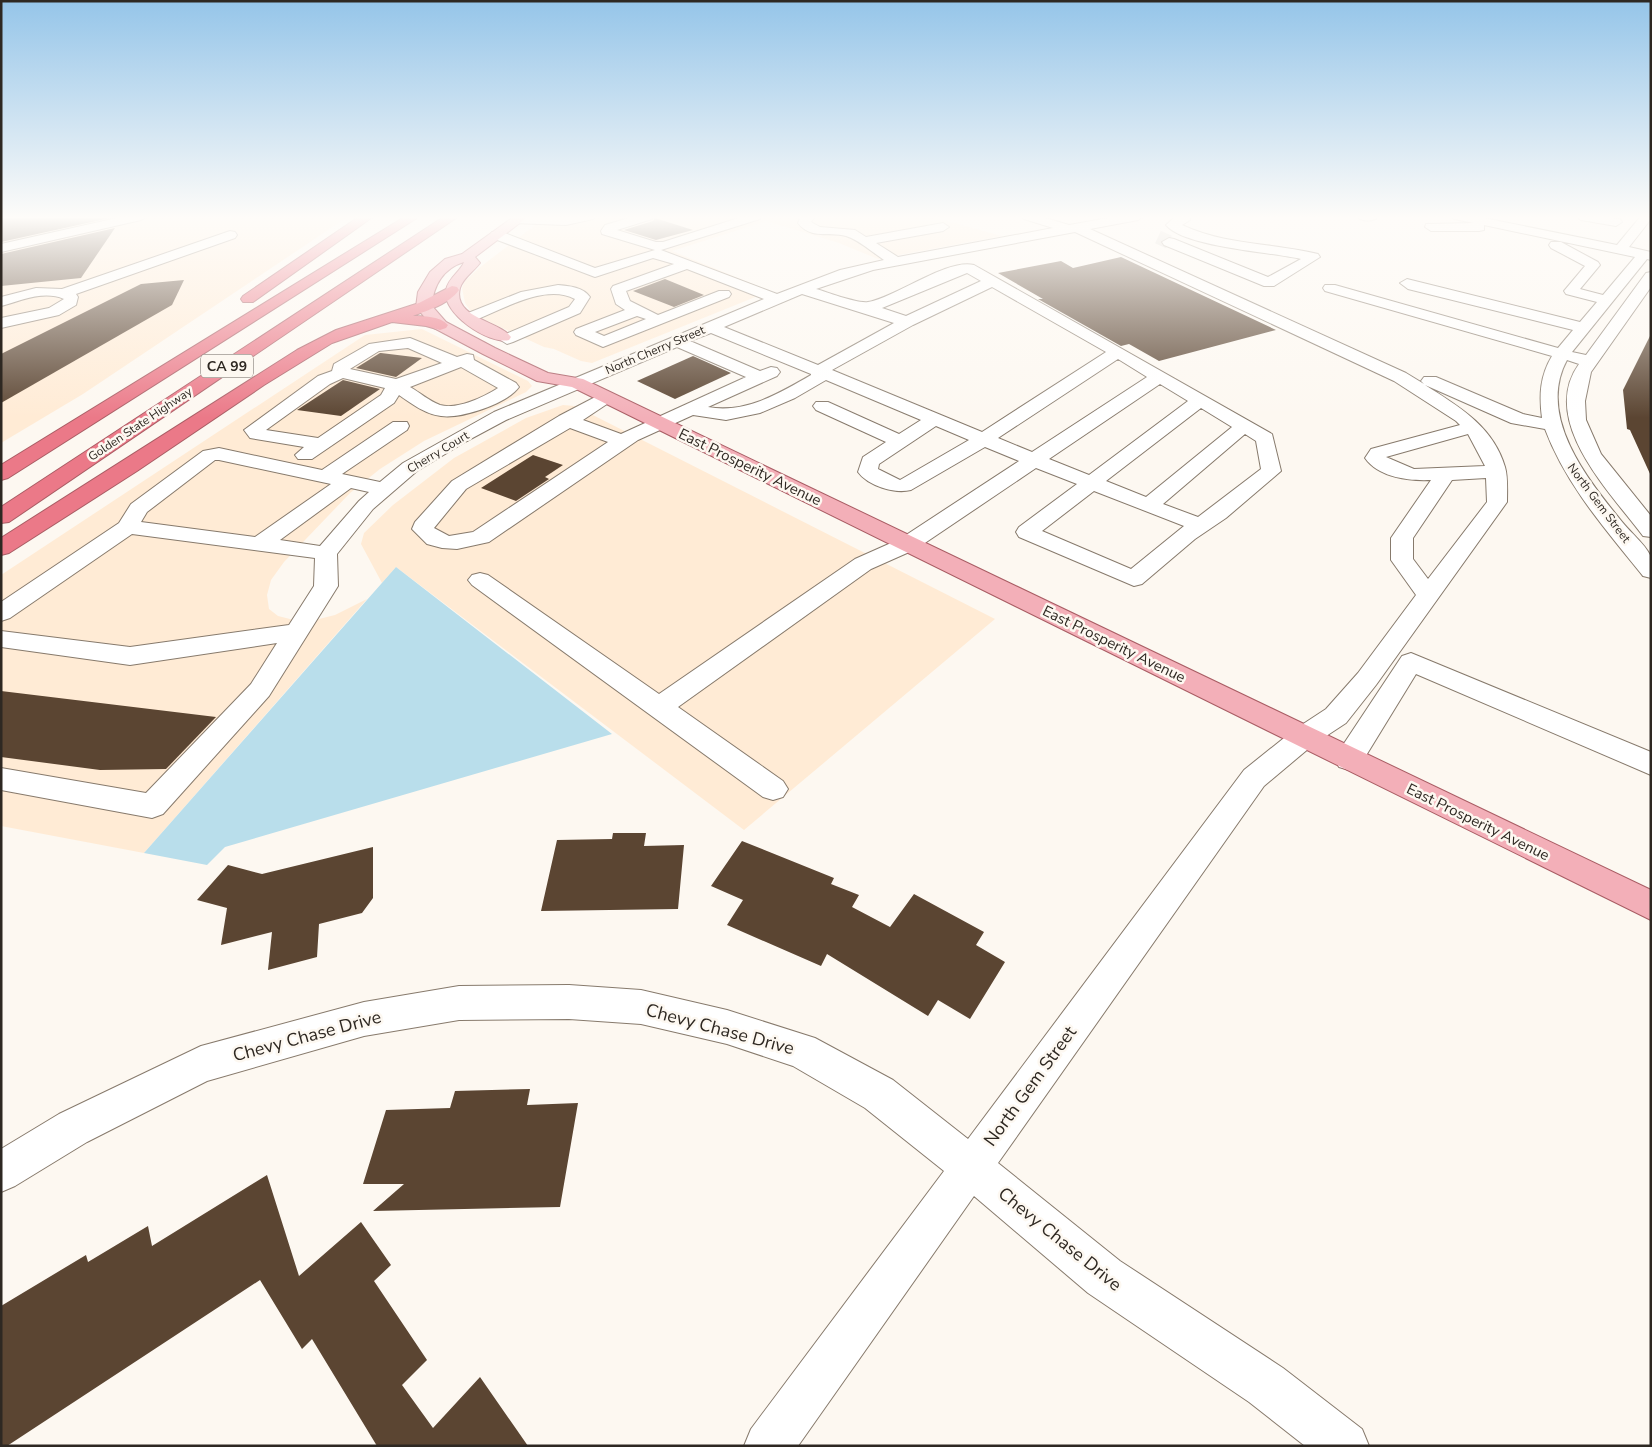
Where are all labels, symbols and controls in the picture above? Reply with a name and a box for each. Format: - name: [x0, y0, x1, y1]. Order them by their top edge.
- street label: North Cherry Street: [603, 322, 708, 378]
- road number: CA 99: [201, 354, 253, 378]
- street label: Golden State Highway: [85, 383, 196, 465]
- street label: East Prosperity Avenue: [675, 424, 825, 510]
- street label: Cherry Court: [404, 427, 473, 477]
- street label: North Gem Street: [1564, 460, 1635, 547]
- street label: East Prosperity Avenue: [1039, 601, 1189, 687]
- street label: East Prosperity Avenue: [1403, 779, 1553, 865]
- street label: Chevy Chase Drive: [643, 998, 797, 1060]
- street label: Chevy Chase Drive: [230, 1005, 384, 1067]
- street label: North Gem Street: [978, 1020, 1082, 1151]
- street label: Chevy Chase Drive: [993, 1182, 1127, 1296]

